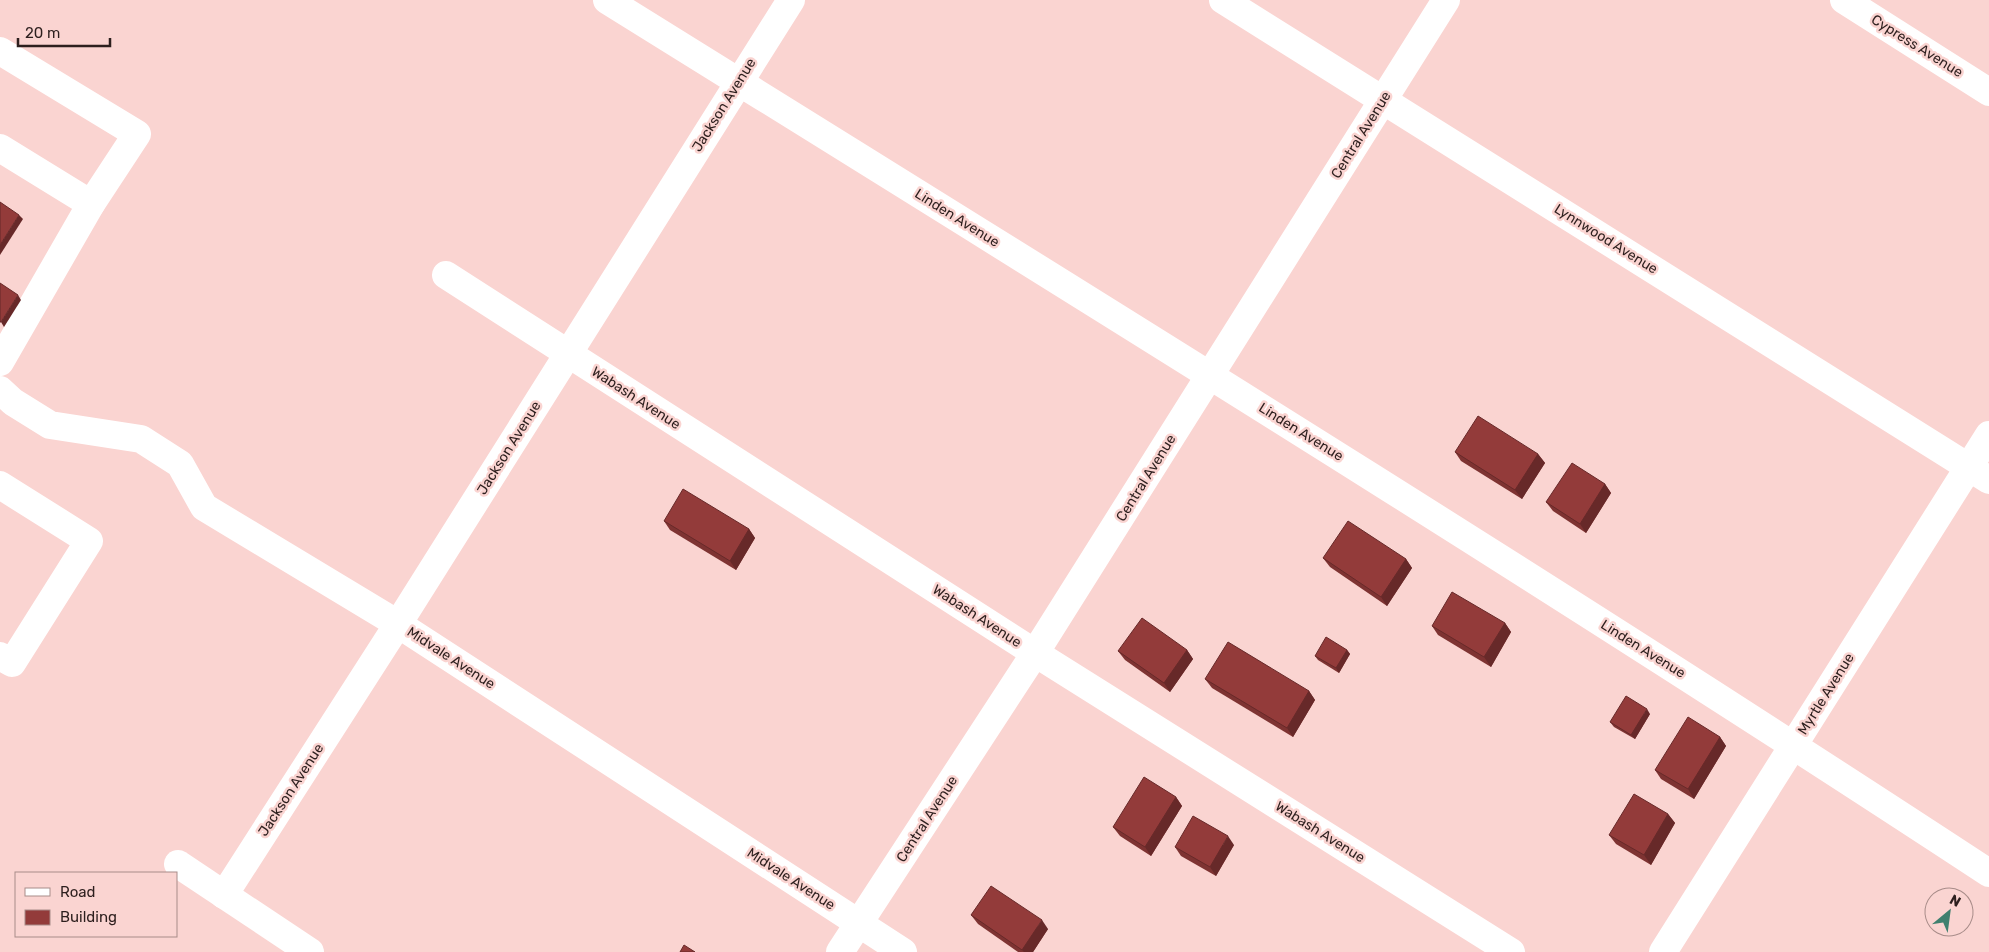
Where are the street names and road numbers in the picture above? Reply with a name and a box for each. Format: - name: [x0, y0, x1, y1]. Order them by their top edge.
- street label: Cypress Avenue: [1868, 11, 1966, 81]
- street label: Jackson Avenue: [688, 55, 760, 155]
- street label: Central Avenue: [1327, 88, 1395, 182]
- street label: Linden Avenue: [912, 185, 1003, 251]
- street label: Lynnwood Avenue: [1551, 200, 1661, 278]
- street label: Wabash Avenue: [588, 363, 684, 433]
- street label: Jackson Avenue: [473, 398, 545, 498]
- street label: Linden Avenue: [1256, 399, 1347, 465]
- street label: Central Avenue: [1112, 431, 1180, 525]
- street label: Wabash Avenue: [929, 581, 1025, 651]
- street label: Linden Avenue: [1598, 616, 1689, 682]
- street label: Midvale Avenue: [404, 623, 498, 693]
- street label: Myrtle Avenue: [1794, 650, 1858, 738]
- street label: Jackson Avenue: [255, 740, 327, 840]
- street label: Central Avenue: [893, 773, 961, 865]
- street label: Wabash Avenue: [1272, 798, 1368, 866]
- street label: Midvale Avenue: [744, 844, 838, 914]

